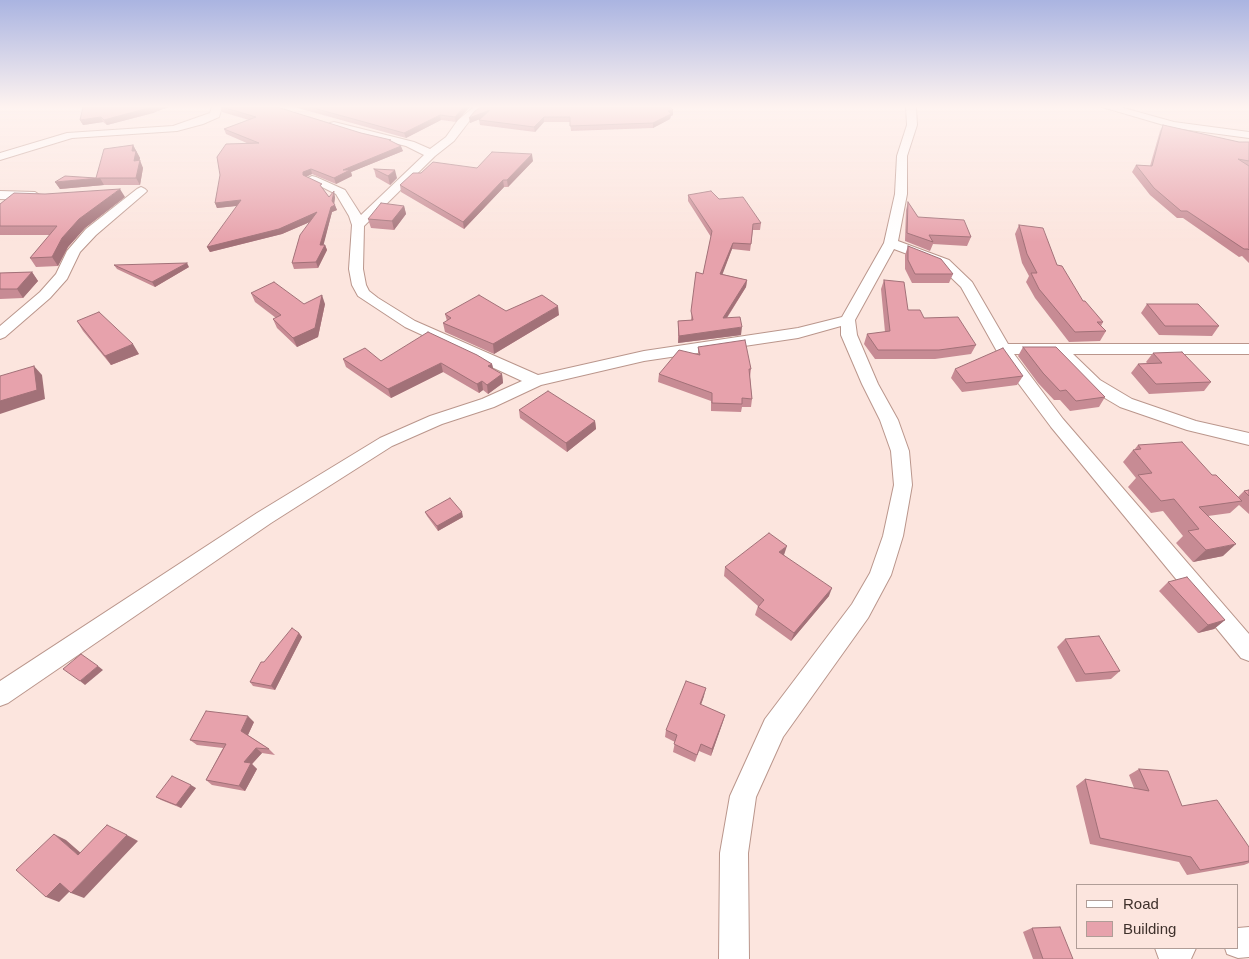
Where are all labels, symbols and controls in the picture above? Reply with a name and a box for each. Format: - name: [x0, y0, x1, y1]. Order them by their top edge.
- legend: [1076, 884, 1239, 949]
- text: Road: [1123, 895, 1159, 912]
- text: Building: [1123, 920, 1176, 937]

